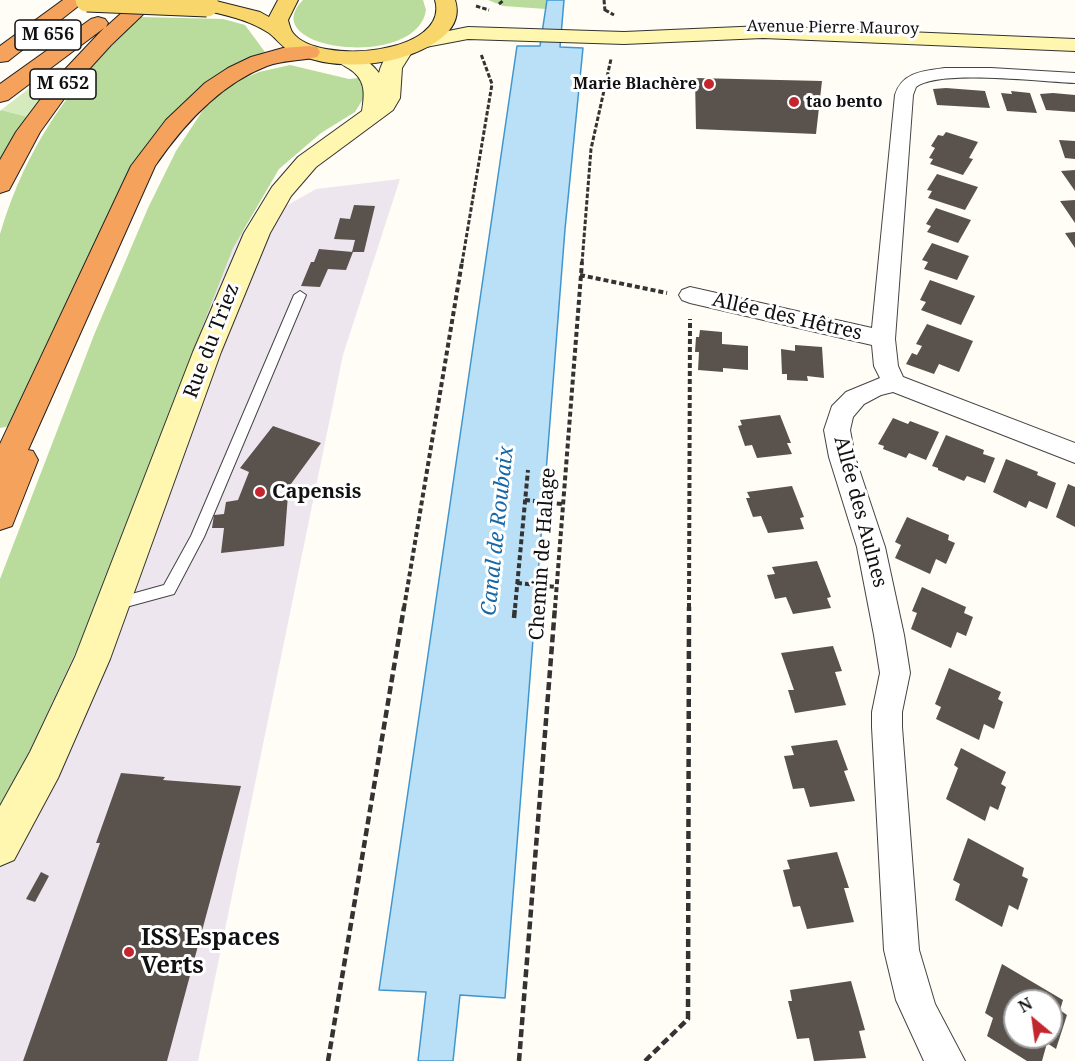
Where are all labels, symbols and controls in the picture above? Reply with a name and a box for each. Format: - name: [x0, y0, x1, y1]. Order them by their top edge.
- street label: Avenue Pierre Mauroy: [747, 17, 919, 39]
- road number: M 656: [15, 20, 81, 50]
- road number: M 652: [30, 69, 96, 99]
- place label: Marie Blachère: [573, 74, 697, 94]
- marker: Marie Blachère: [702, 77, 716, 91]
- place label: tao bento: [806, 92, 883, 112]
- marker: tao bento: [787, 95, 801, 109]
- street label: Rue du Triez: [179, 280, 245, 402]
- street label: Allée des Hêtres: [710, 288, 864, 346]
- street label: Allée des Aulnes: [828, 434, 892, 590]
- water label: Canal de Roubaix: [477, 445, 519, 617]
- street label: Chemin de Halage: [525, 467, 561, 641]
- place label: Capensis: [272, 480, 361, 504]
- marker: Capensis: [253, 485, 267, 499]
- place label: ISS Espaces Verts: [141, 924, 280, 980]
- marker: ISS Espaces Verts: [122, 945, 136, 959]
- north arrow: [1003, 989, 1063, 1049]
- text: N: [1014, 992, 1036, 1018]

